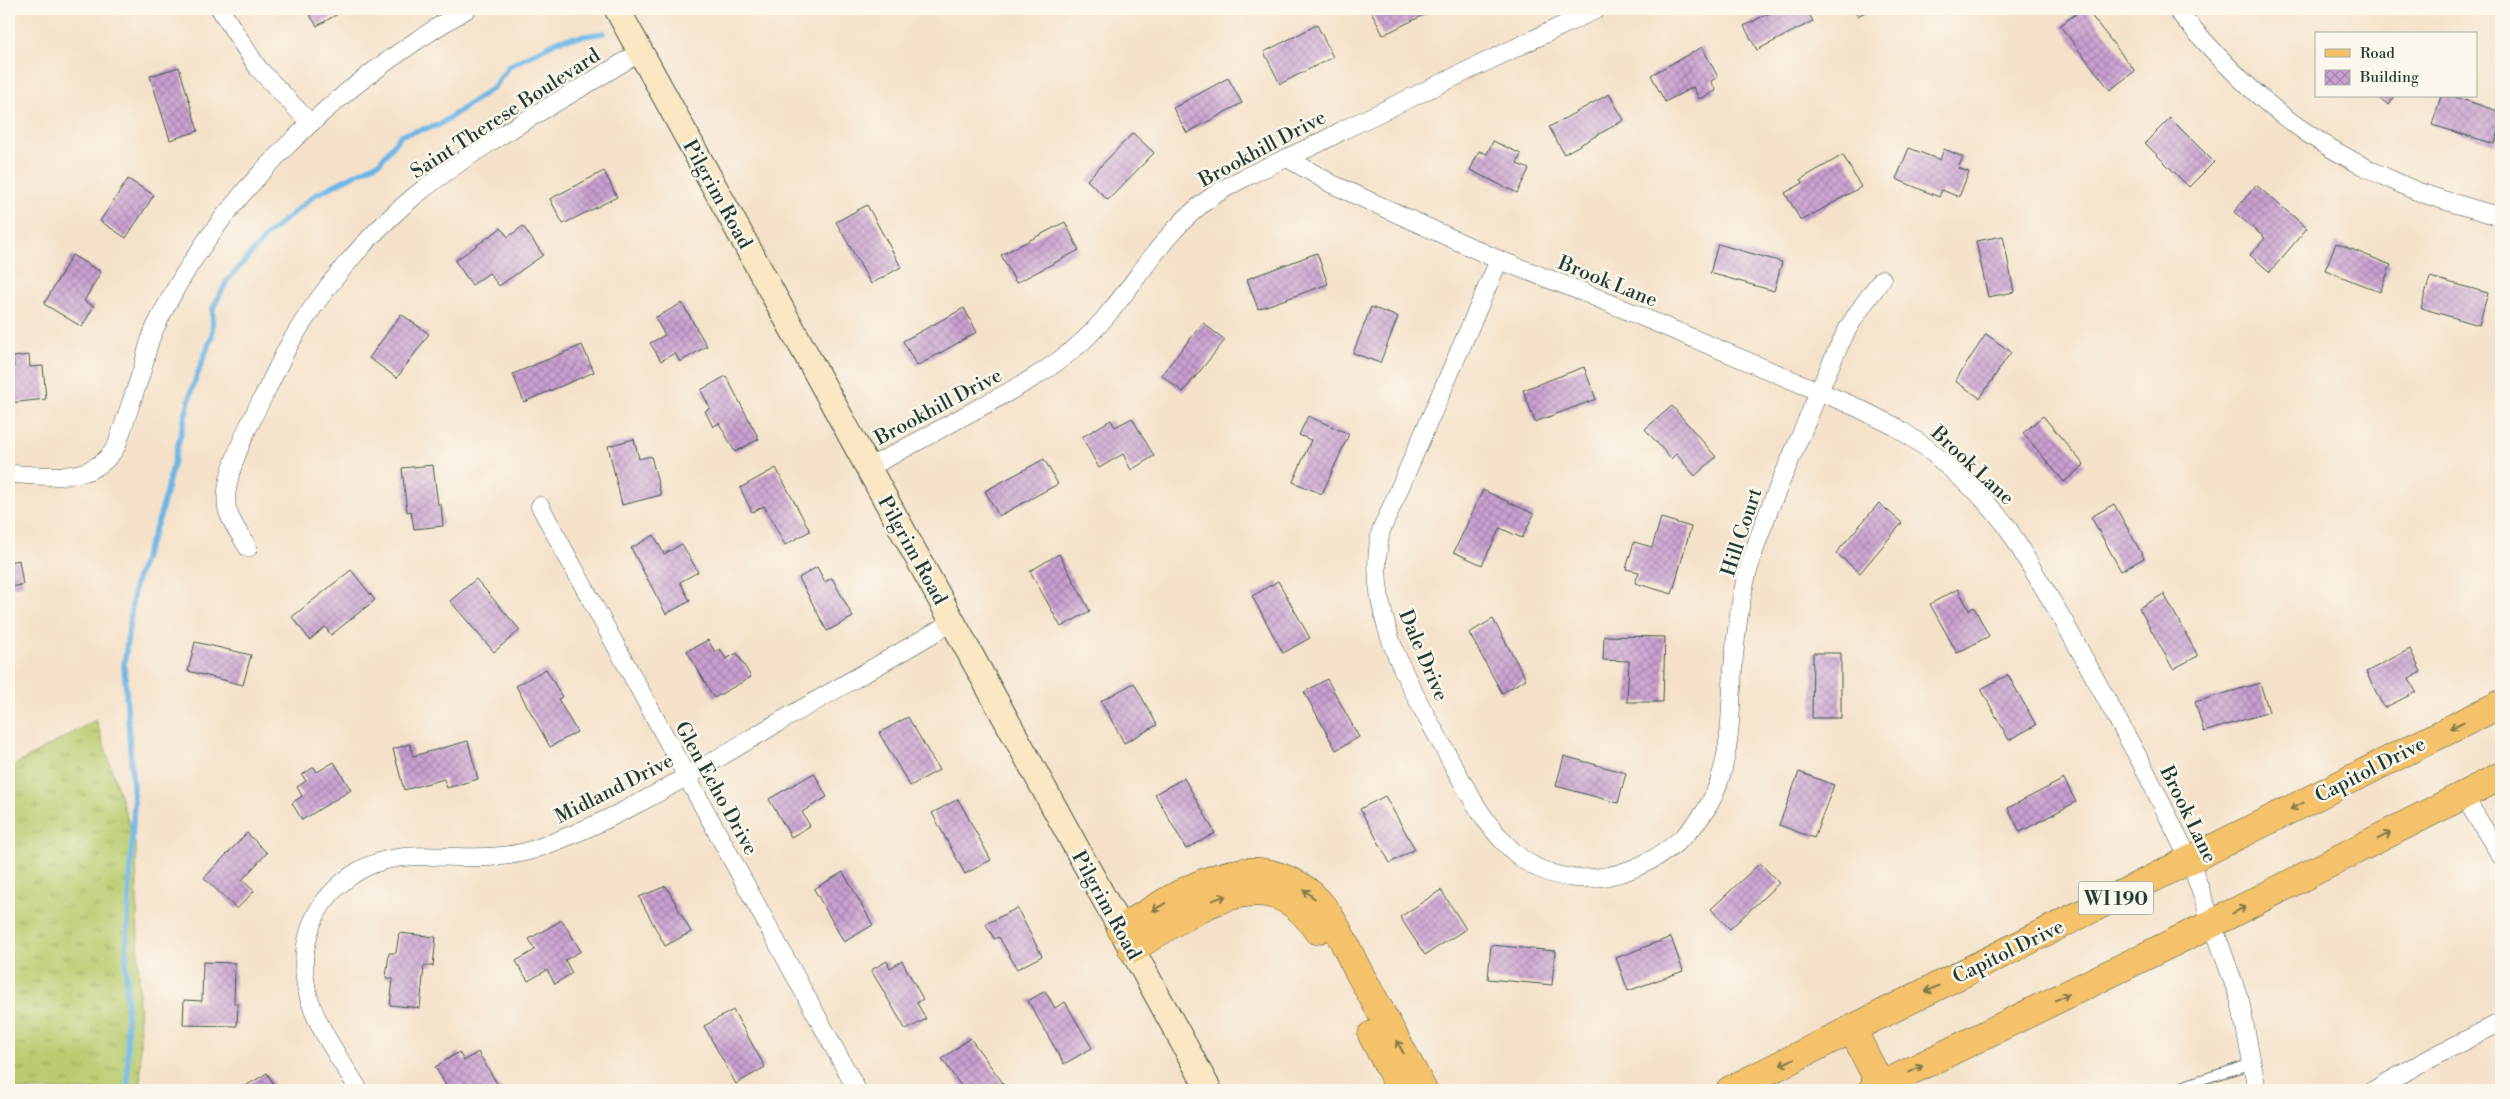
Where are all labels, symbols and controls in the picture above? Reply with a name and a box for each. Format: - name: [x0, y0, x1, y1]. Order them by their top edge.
- legend: [2315, 32, 2478, 98]
- street label: Saint Therese Boulevard: [406, 43, 606, 185]
- text: Road: [2360, 44, 2395, 63]
- text: Building: [2359, 68, 2419, 87]
- street label: Brookhill Drive: [1194, 105, 1331, 194]
- street label: Pilgrim Road: [676, 136, 757, 254]
- street label: Brook Lane: [1553, 251, 1661, 314]
- street label: Brookhill Drive: [870, 363, 1007, 452]
- street label: Brook Lane: [1924, 421, 2019, 511]
- street label: Hill Court: [1716, 485, 1768, 580]
- street label: Pilgrim Road: [871, 492, 952, 610]
- street label: Dale Drive: [1392, 606, 1453, 705]
- street label: Glen Echo Drive: [669, 718, 763, 860]
- one-way arrow: [2450, 721, 2465, 730]
- street label: Capitol Drive: [2311, 732, 2430, 809]
- street label: Midland Drive: [551, 749, 678, 830]
- street label: Brook Lane: [2153, 761, 2222, 867]
- one-way arrow: [2290, 802, 2305, 811]
- one-way arrow: [2376, 831, 2391, 840]
- street label: Pilgrim Road: [1065, 847, 1146, 965]
- road number: WI 190: [2078, 881, 2154, 914]
- one-way arrow: [1302, 888, 1315, 899]
- one-way arrow: [1211, 893, 1227, 902]
- one-way arrow: [1152, 902, 1166, 912]
- one-way arrow: [2231, 905, 2246, 914]
- street label: Capitol Drive: [1949, 915, 2068, 990]
- one-way arrow: [1925, 984, 1940, 994]
- one-way arrow: [2054, 992, 2069, 1001]
- one-way arrow: [1395, 1040, 1405, 1055]
- one-way arrow: [1780, 1058, 1795, 1067]
- one-way arrow: [1908, 1064, 1923, 1073]

